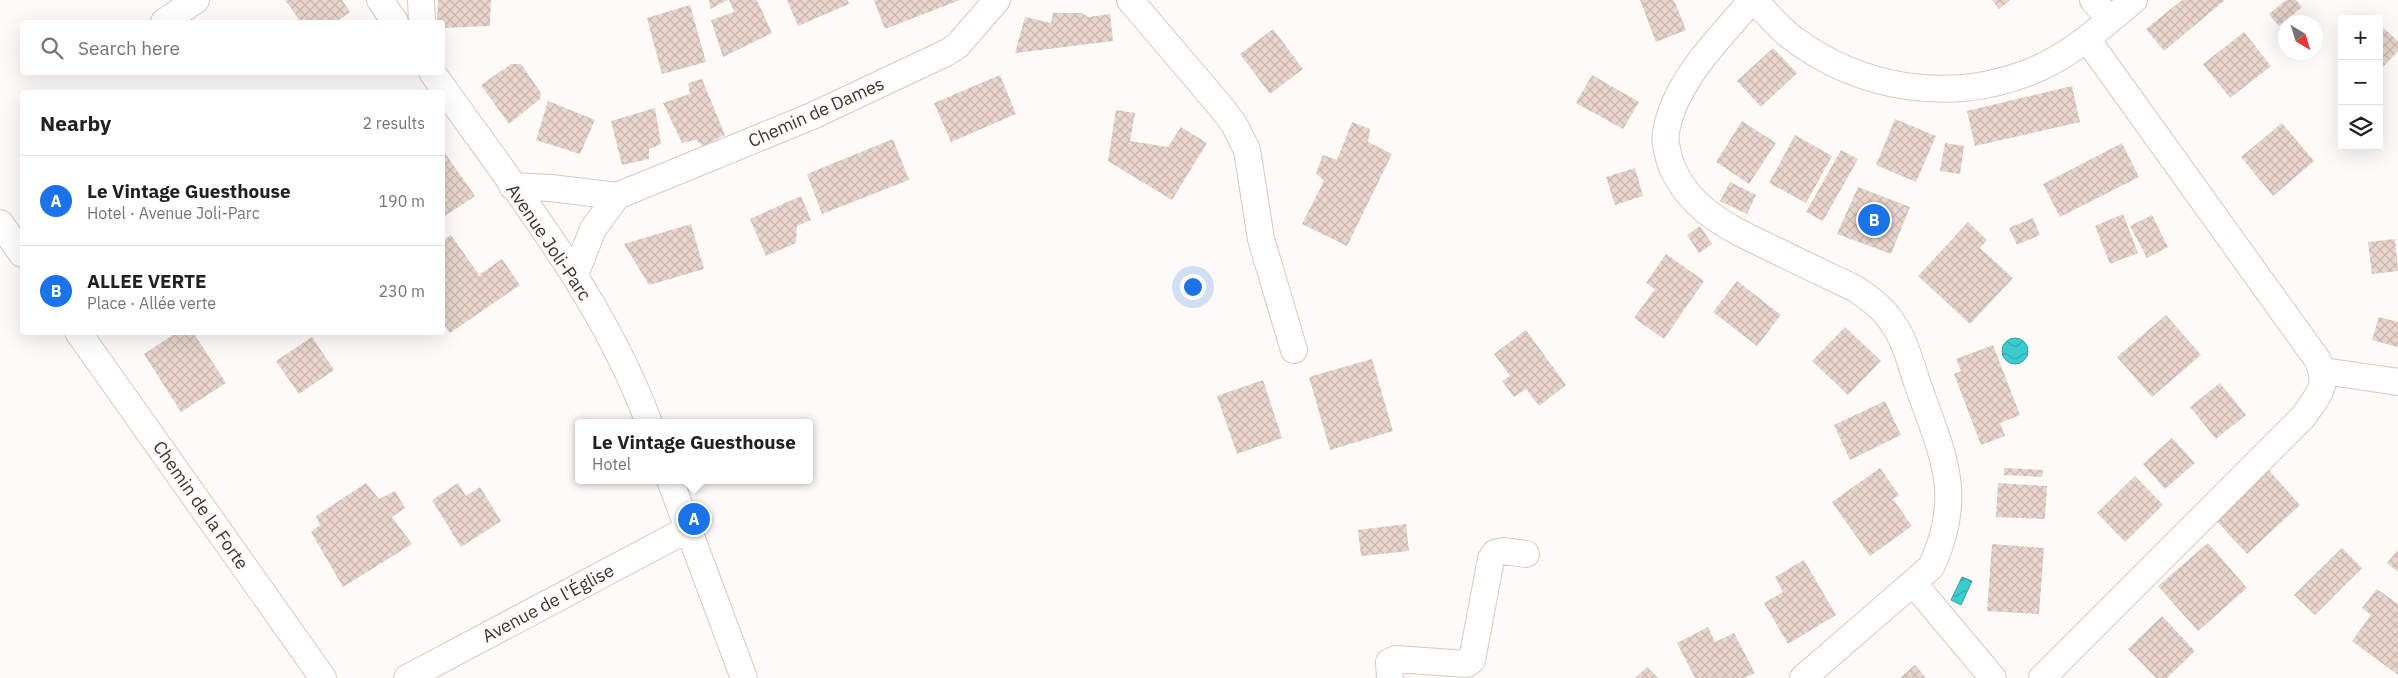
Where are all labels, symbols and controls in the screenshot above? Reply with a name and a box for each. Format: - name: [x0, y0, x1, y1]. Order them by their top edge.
- north arrow: [2278, 15, 2323, 60]
- map controls: [2338, 15, 2383, 150]
- button: +: [2338, 15, 2383, 60]
- search box: [20, 20, 445, 75]
- icon: search: [38, 34, 66, 62]
- text: Search here: [78, 36, 180, 60]
- button: −: [2338, 60, 2383, 105]
- street label: Chemin de Dames: [744, 72, 888, 152]
- button: layers: [2338, 105, 2383, 150]
- text: Nearby: [40, 109, 111, 137]
- text: 2 results: [362, 113, 425, 133]
- text: Le Vintage Guesthouse: [87, 179, 291, 203]
- street label: Avenue Joli-Parc: [501, 179, 597, 305]
- text: A: [51, 191, 61, 211]
- text: 190 m: [378, 191, 425, 211]
- pin: B: [1858, 201, 1890, 239]
- text: Hotel · Avenue Joli-Parc: [87, 203, 260, 223]
- text: ALLEE VERTE: [87, 269, 207, 293]
- your location: [1180, 274, 1206, 300]
- text: B: [51, 281, 61, 301]
- text: 230 m: [378, 281, 425, 301]
- text: Place · Allée verte: [87, 293, 216, 313]
- popup: [575, 419, 813, 484]
- text: Le Vintage Guesthouse: [592, 430, 796, 454]
- street label: Chemin de la Forte: [148, 436, 254, 574]
- text: Hotel: [592, 454, 631, 474]
- pin: A: [678, 500, 710, 538]
- street label: Avenue de l'Église: [478, 558, 618, 647]

